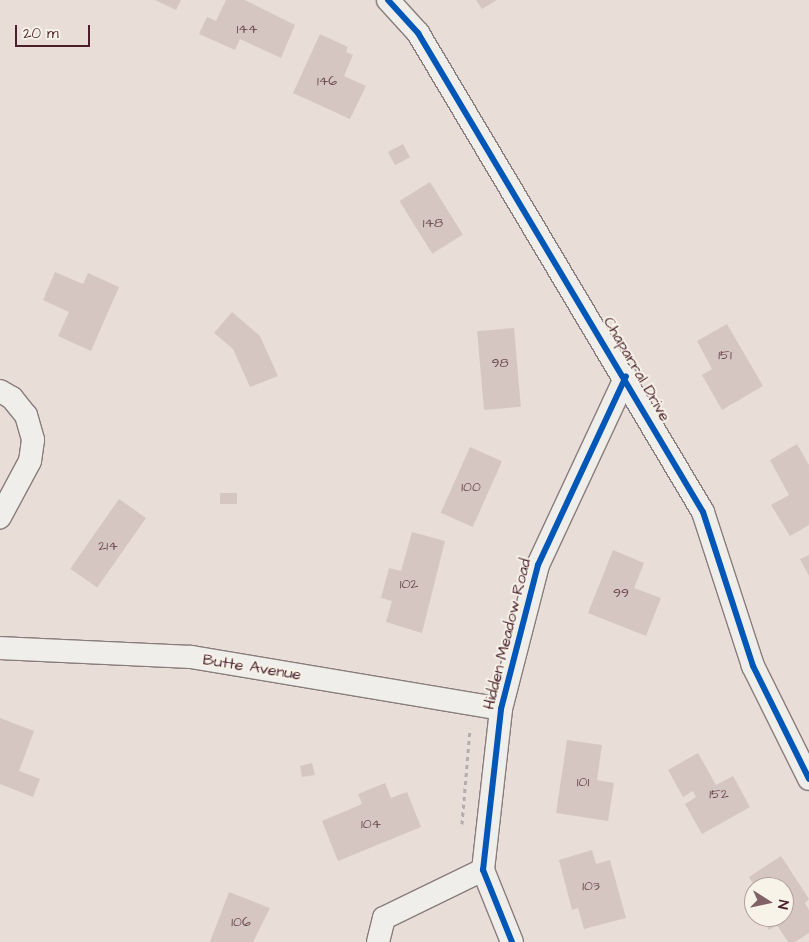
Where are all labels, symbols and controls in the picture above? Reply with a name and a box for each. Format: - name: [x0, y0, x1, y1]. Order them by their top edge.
- scale bar: [18, 15, 92, 47]
- house number: 144: [237, 21, 257, 37]
- text: 20 m: [23, 23, 59, 44]
- house number: 146: [317, 73, 337, 89]
- house number: 148: [423, 215, 443, 231]
- street label: Chaparral Drive: [599, 313, 675, 425]
- house number: 151: [718, 347, 732, 363]
- house number: 98: [491, 355, 509, 371]
- house number: 100: [461, 479, 481, 495]
- house number: 214: [98, 538, 118, 554]
- street label: Hidden Meadow Road: [479, 557, 535, 711]
- house number: 102: [400, 576, 418, 592]
- house number: 99: [613, 585, 629, 601]
- street label: Butte Avenue: [201, 650, 303, 684]
- house number: 101: [577, 774, 589, 790]
- house number: 152: [709, 786, 729, 802]
- house number: 104: [361, 816, 381, 832]
- north arrow: [744, 877, 794, 927]
- house number: 103: [582, 878, 600, 894]
- text: N: [772, 898, 793, 910]
- house number: 106: [231, 914, 251, 930]

